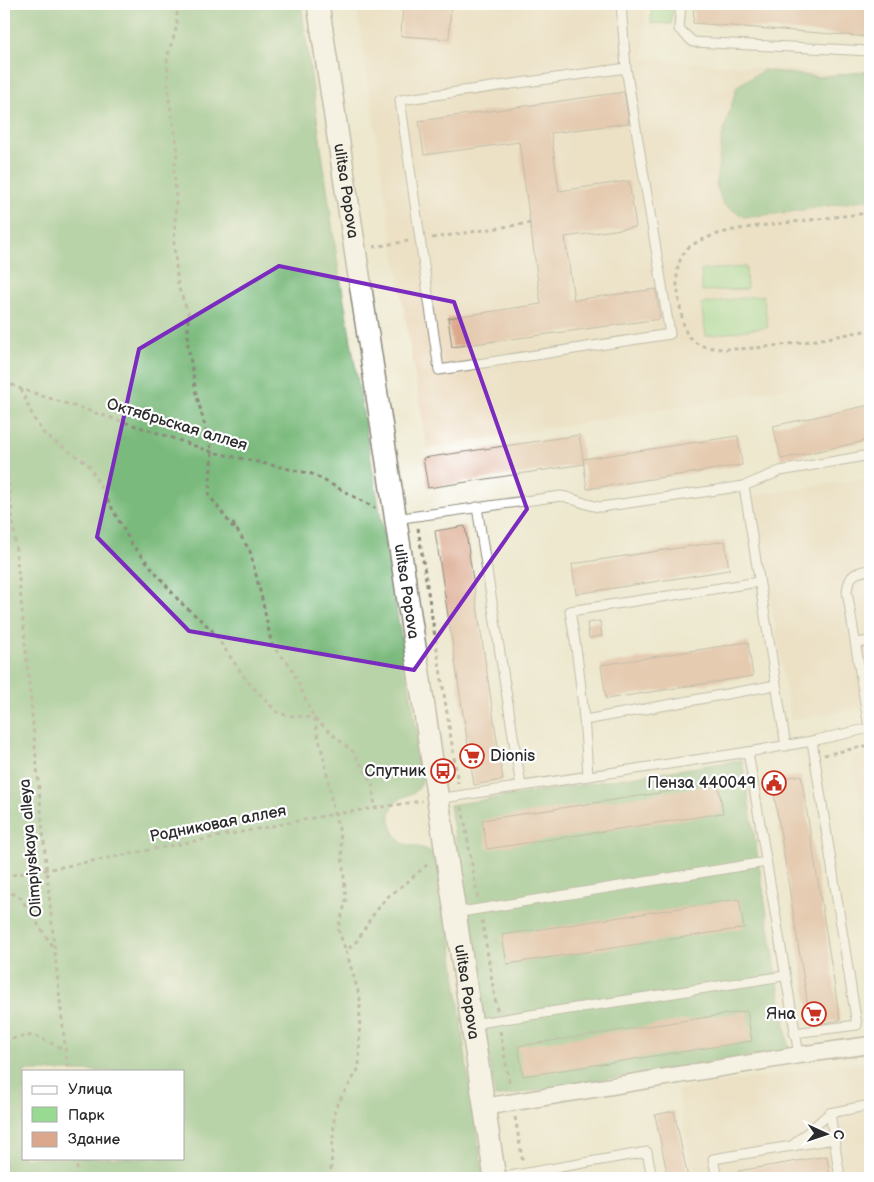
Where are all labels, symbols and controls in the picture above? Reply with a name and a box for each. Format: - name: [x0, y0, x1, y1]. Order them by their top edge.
- street label: ulitsa Popova: [330, 142, 363, 240]
- street label: Октябрьская аллея: [104, 395, 250, 455]
- street label: ulitsa Popova: [390, 543, 423, 640]
- supermarket icon: Dionis: [459, 743, 485, 769]
- place label: Dionis: [490, 747, 535, 766]
- bus stop icon: Спутник: [430, 758, 456, 784]
- place label: Спутник: [365, 762, 426, 781]
- public building icon: Пенза 440049: [761, 770, 787, 796]
- place label: Пенза 440049: [647, 774, 756, 793]
- street label: Olimpiyskaya alleya: [15, 778, 47, 918]
- street label: Родниковая аллея: [148, 801, 288, 847]
- street label: ulitsa Popova: [450, 943, 483, 1041]
- supermarket icon: Яна: [801, 1001, 827, 1027]
- place label: Яна: [766, 1005, 797, 1024]
- legend: [22, 1070, 185, 1160]
- text: Улица: [68, 1080, 113, 1099]
- text: Парк: [68, 1106, 105, 1125]
- north arrow: [802, 1110, 852, 1160]
- text: С: [830, 1129, 847, 1140]
- text: Здание: [68, 1130, 120, 1149]

